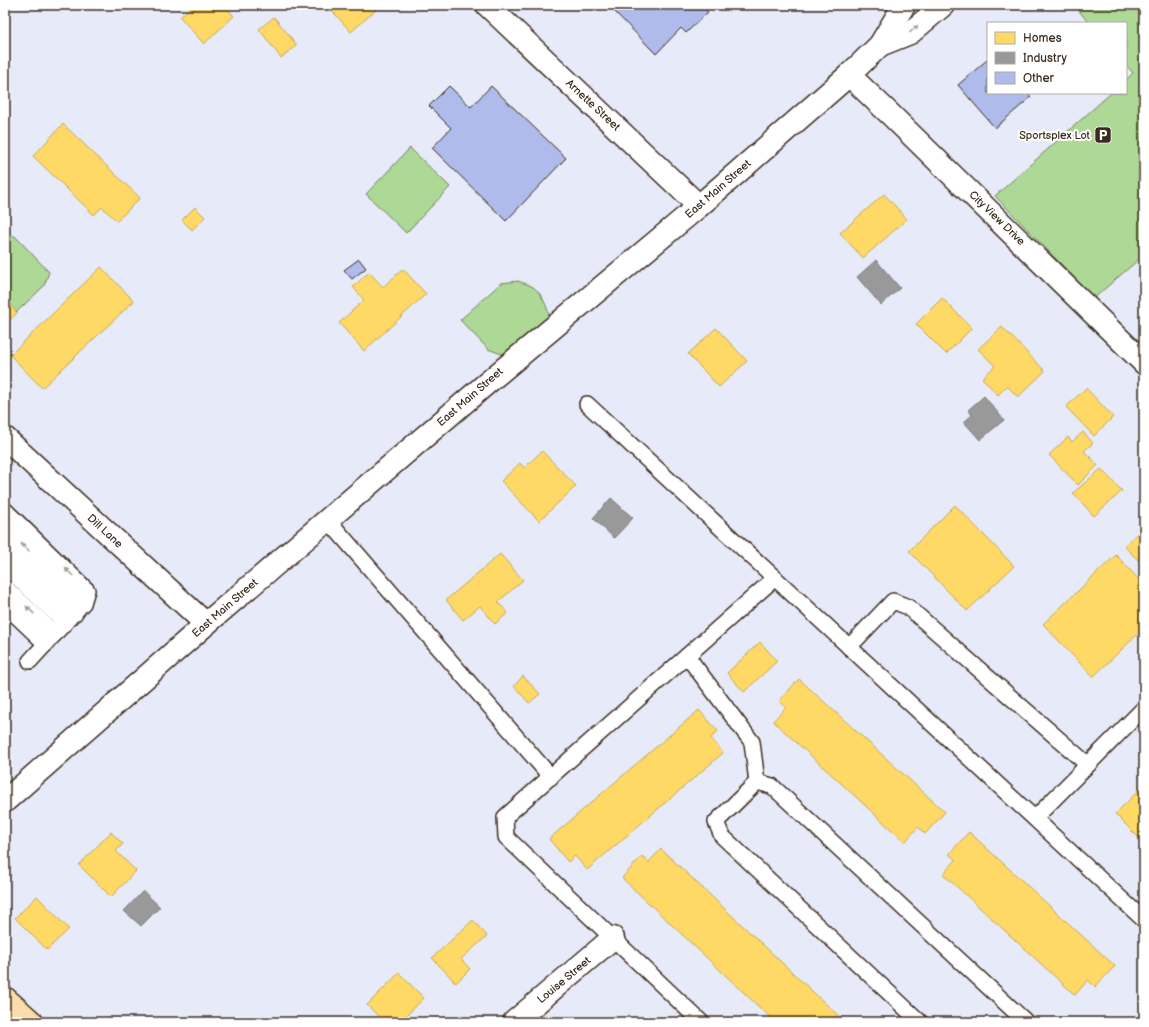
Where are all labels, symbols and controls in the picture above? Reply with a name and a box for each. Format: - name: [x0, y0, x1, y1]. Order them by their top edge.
- legend: [987, 22, 1127, 94]
- one-way arrow: [909, 25, 920, 34]
- text: Homes: [1023, 31, 1062, 46]
- text: Industry: [1023, 51, 1068, 66]
- text: Other: [1023, 71, 1055, 86]
- street label: Arnette Street: [563, 77, 623, 134]
- parking icon: Sportsplex Lot: [1093, 125, 1113, 145]
- place label: Sportsplex Lot: [1019, 129, 1091, 142]
- street label: East Main Street: [683, 157, 754, 221]
- street label: City View Drive: [966, 188, 1028, 248]
- street label: East Main Street: [435, 365, 506, 429]
- street label: Dill Lane: [85, 511, 126, 551]
- one-way arrow: [20, 542, 30, 551]
- one-way arrow: [64, 567, 74, 577]
- street label: East Main Street: [190, 576, 261, 640]
- one-way arrow: [25, 605, 35, 615]
- street label: Louise Street: [535, 953, 594, 1006]

